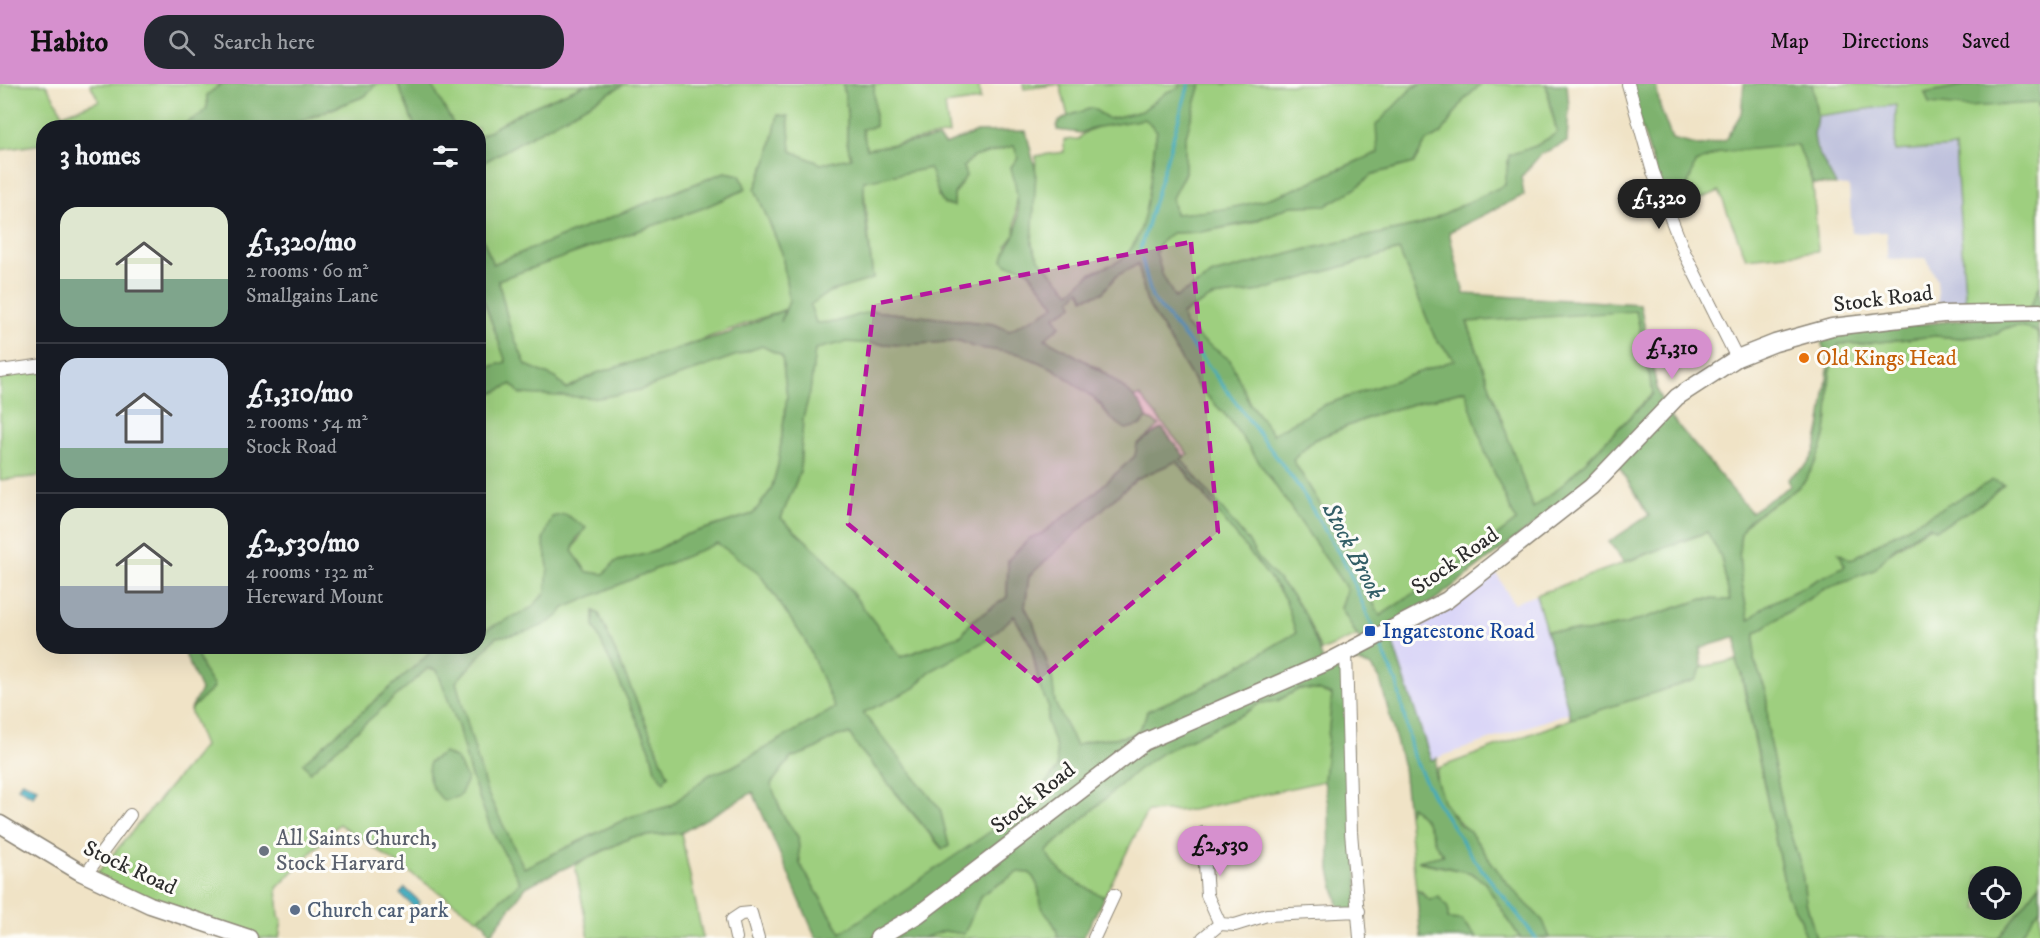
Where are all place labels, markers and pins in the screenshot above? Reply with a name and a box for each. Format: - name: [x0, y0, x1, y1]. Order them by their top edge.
- pin: £1,320: [1610, 179, 1708, 230]
- pin: £1,310: [1623, 329, 1721, 380]
- place label: Old Kings Head: [1816, 345, 1957, 372]
- marker: Old Kings Head: [1797, 351, 1811, 365]
- place label: Ingatestone Road: [1382, 618, 1535, 645]
- marker: Ingatestone Road: [1363, 624, 1377, 638]
- place label: All Saints Church, Stock Harvard: [276, 825, 437, 877]
- pin: £2,530: [1171, 826, 1269, 877]
- marker: All Saints Church, Stock Harvard: [257, 844, 271, 858]
- place label: Church car park: [307, 897, 449, 924]
- marker: Church car park: [288, 903, 302, 917]

